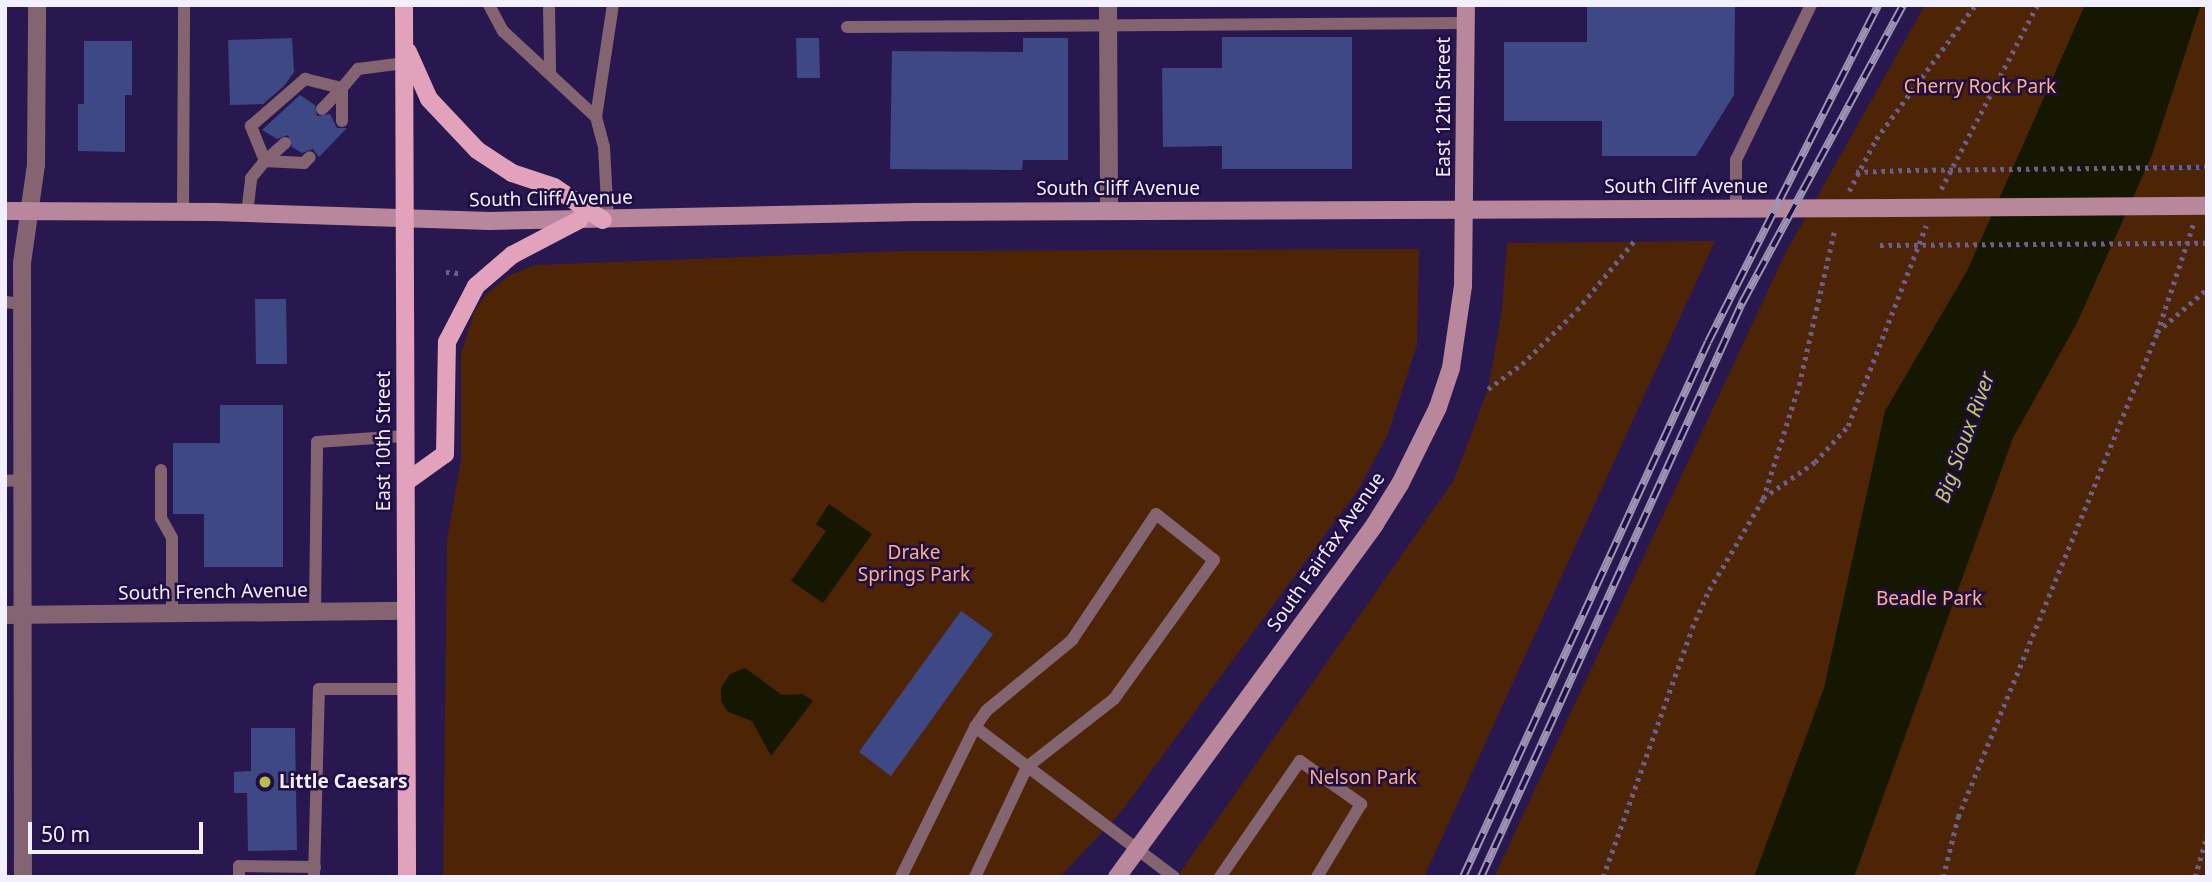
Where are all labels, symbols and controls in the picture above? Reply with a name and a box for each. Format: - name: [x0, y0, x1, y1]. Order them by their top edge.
- street label: East 12th Street: [1433, 37, 1455, 177]
- park label: Cherry Rock Park: [1904, 76, 2056, 98]
- street label: South Cliff Avenue: [1604, 176, 1768, 198]
- street label: South Cliff Avenue: [1036, 178, 1200, 200]
- street label: South Cliff Avenue: [469, 186, 633, 212]
- water label: Big Sioux River: [1929, 368, 1999, 506]
- street label: East 10th Street: [373, 371, 395, 511]
- street label: South Fairfax Avenue: [1262, 468, 1390, 636]
- park label: Drake Springs Park: [858, 542, 970, 586]
- street label: South French Avenue: [118, 579, 308, 605]
- park label: Beadle Park: [1876, 588, 1982, 610]
- park label: Nelson Park: [1309, 767, 1417, 789]
- place label: Little Caesars: [279, 771, 408, 793]
- marker: Little Caesars: [257, 774, 273, 790]
- scale bar: [32, 808, 206, 852]
- text: 50 m: [41, 820, 90, 848]

